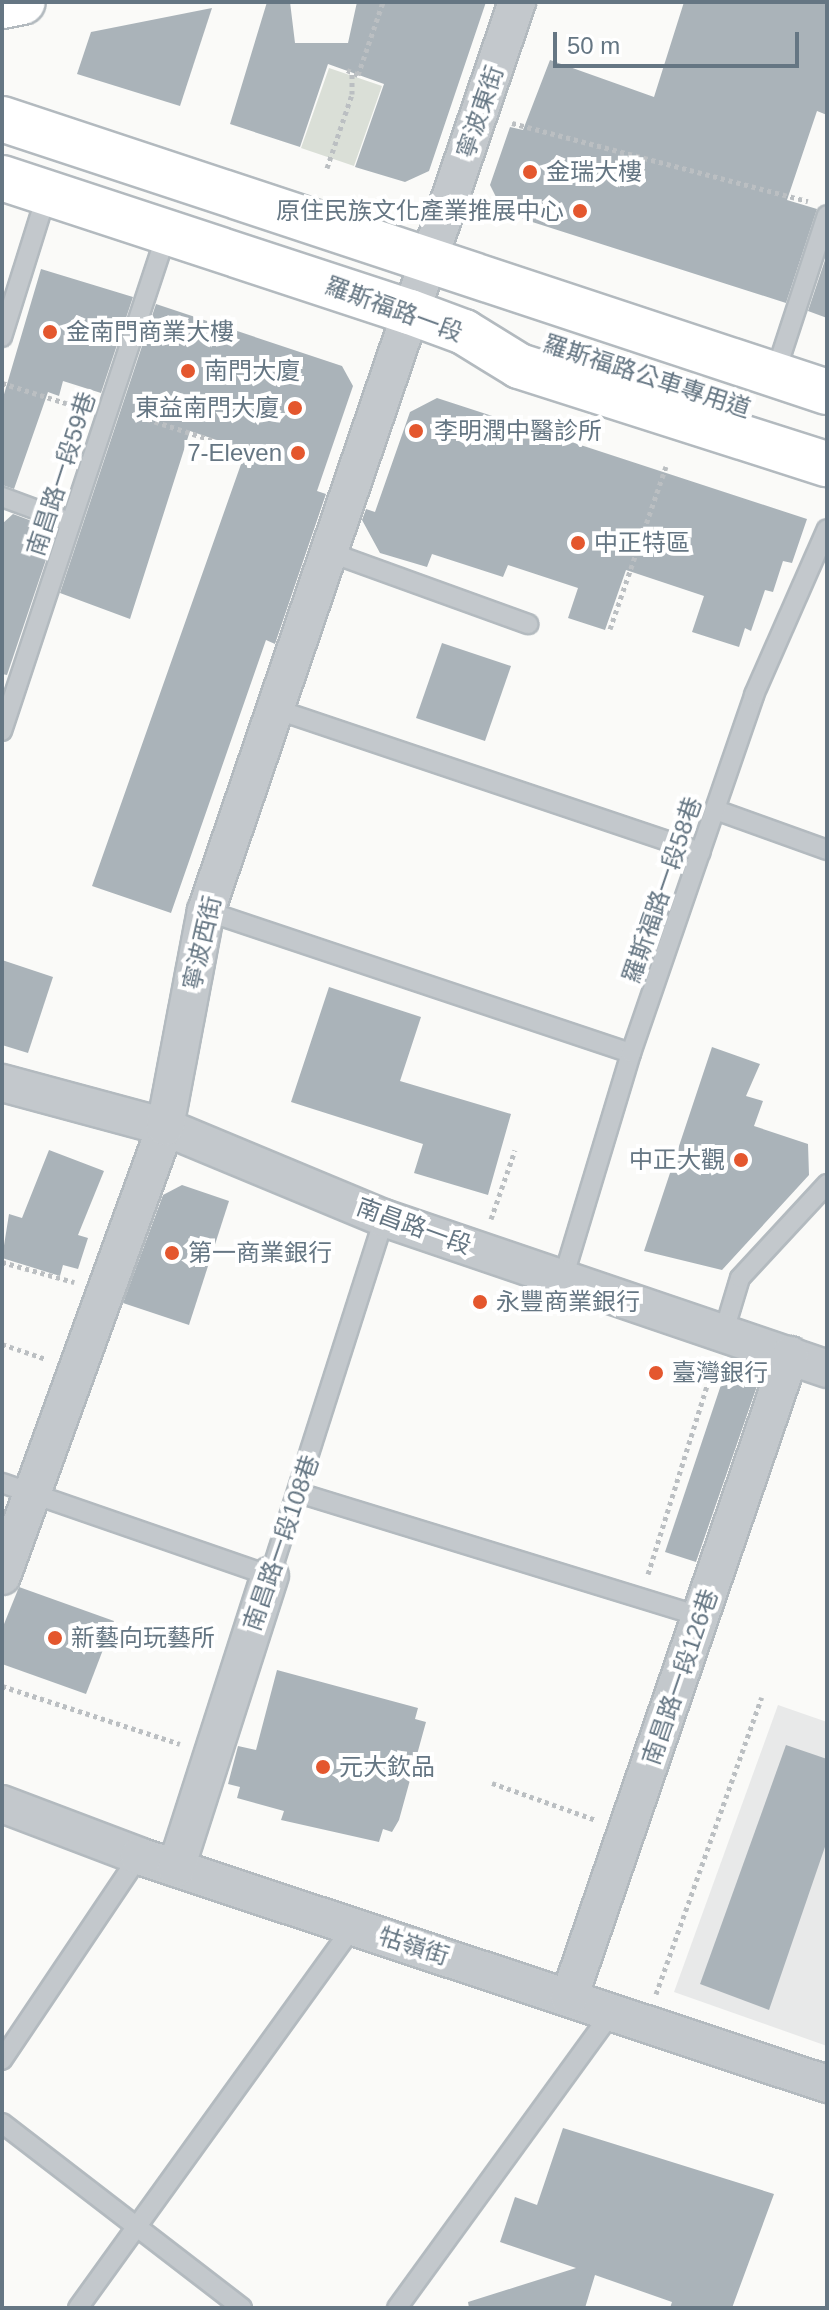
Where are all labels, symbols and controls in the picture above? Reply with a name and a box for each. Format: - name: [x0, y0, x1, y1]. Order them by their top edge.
- scale bar: [557, 16, 803, 66]
- text: 50 m: [567, 32, 620, 59]
- street label: 寧波東街: [451, 62, 509, 162]
- place label: 金瑞大樓: [546, 158, 642, 186]
- marker: 金瑞大樓: [521, 163, 539, 181]
- place label: 原住民族文化產業推展中心: [276, 197, 564, 225]
- marker: 原住民族文化產業推展中心: [571, 202, 589, 220]
- street label: 羅斯福路一段: [321, 271, 467, 347]
- place label: 金南門商業大樓: [66, 318, 234, 346]
- marker: 金南門商業大樓: [41, 323, 59, 341]
- street label: 羅斯福路公車專用道: [540, 329, 754, 423]
- place label: 南門大廈: [204, 357, 300, 385]
- marker: 南門大廈: [179, 362, 197, 380]
- street label: 南昌路一段59巷: [21, 388, 101, 560]
- place label: 東益南門大廈: [135, 394, 279, 422]
- marker: 東益南門大廈: [286, 399, 304, 417]
- place label: 李明潤中醫診所: [434, 417, 602, 445]
- marker: 李明潤中醫診所: [405, 420, 427, 442]
- place label: 7-Eleven: [187, 439, 282, 467]
- marker: 7-Eleven: [289, 444, 307, 462]
- place label: 中正特區: [594, 529, 690, 557]
- marker: 中正特區: [569, 534, 587, 552]
- street label: 羅斯福路一段58巷: [617, 793, 707, 987]
- street label: 寧波西街: [177, 893, 227, 993]
- place label: 中正大觀: [629, 1146, 725, 1174]
- marker: 中正大觀: [732, 1151, 750, 1169]
- street label: 南昌路一段: [353, 1192, 475, 1260]
- place label: 第一商業銀行: [188, 1239, 332, 1267]
- marker: 第一商業銀行: [163, 1244, 181, 1262]
- place label: 永豐商業銀行: [496, 1288, 640, 1316]
- marker: 永豐商業銀行: [471, 1293, 489, 1311]
- place label: 臺灣銀行: [672, 1359, 768, 1387]
- marker: 臺灣銀行: [647, 1364, 665, 1382]
- street label: 南昌路一段108巷: [237, 1451, 325, 1635]
- street label: 南昌路一段126巷: [636, 1585, 724, 1769]
- place label: 新藝向玩藝所: [71, 1624, 215, 1652]
- marker: 新藝向玩藝所: [46, 1629, 64, 1647]
- place label: 元大欽品: [339, 1753, 435, 1781]
- marker: 元大欽品: [314, 1758, 332, 1776]
- street label: 牯嶺街: [375, 1921, 453, 1971]

